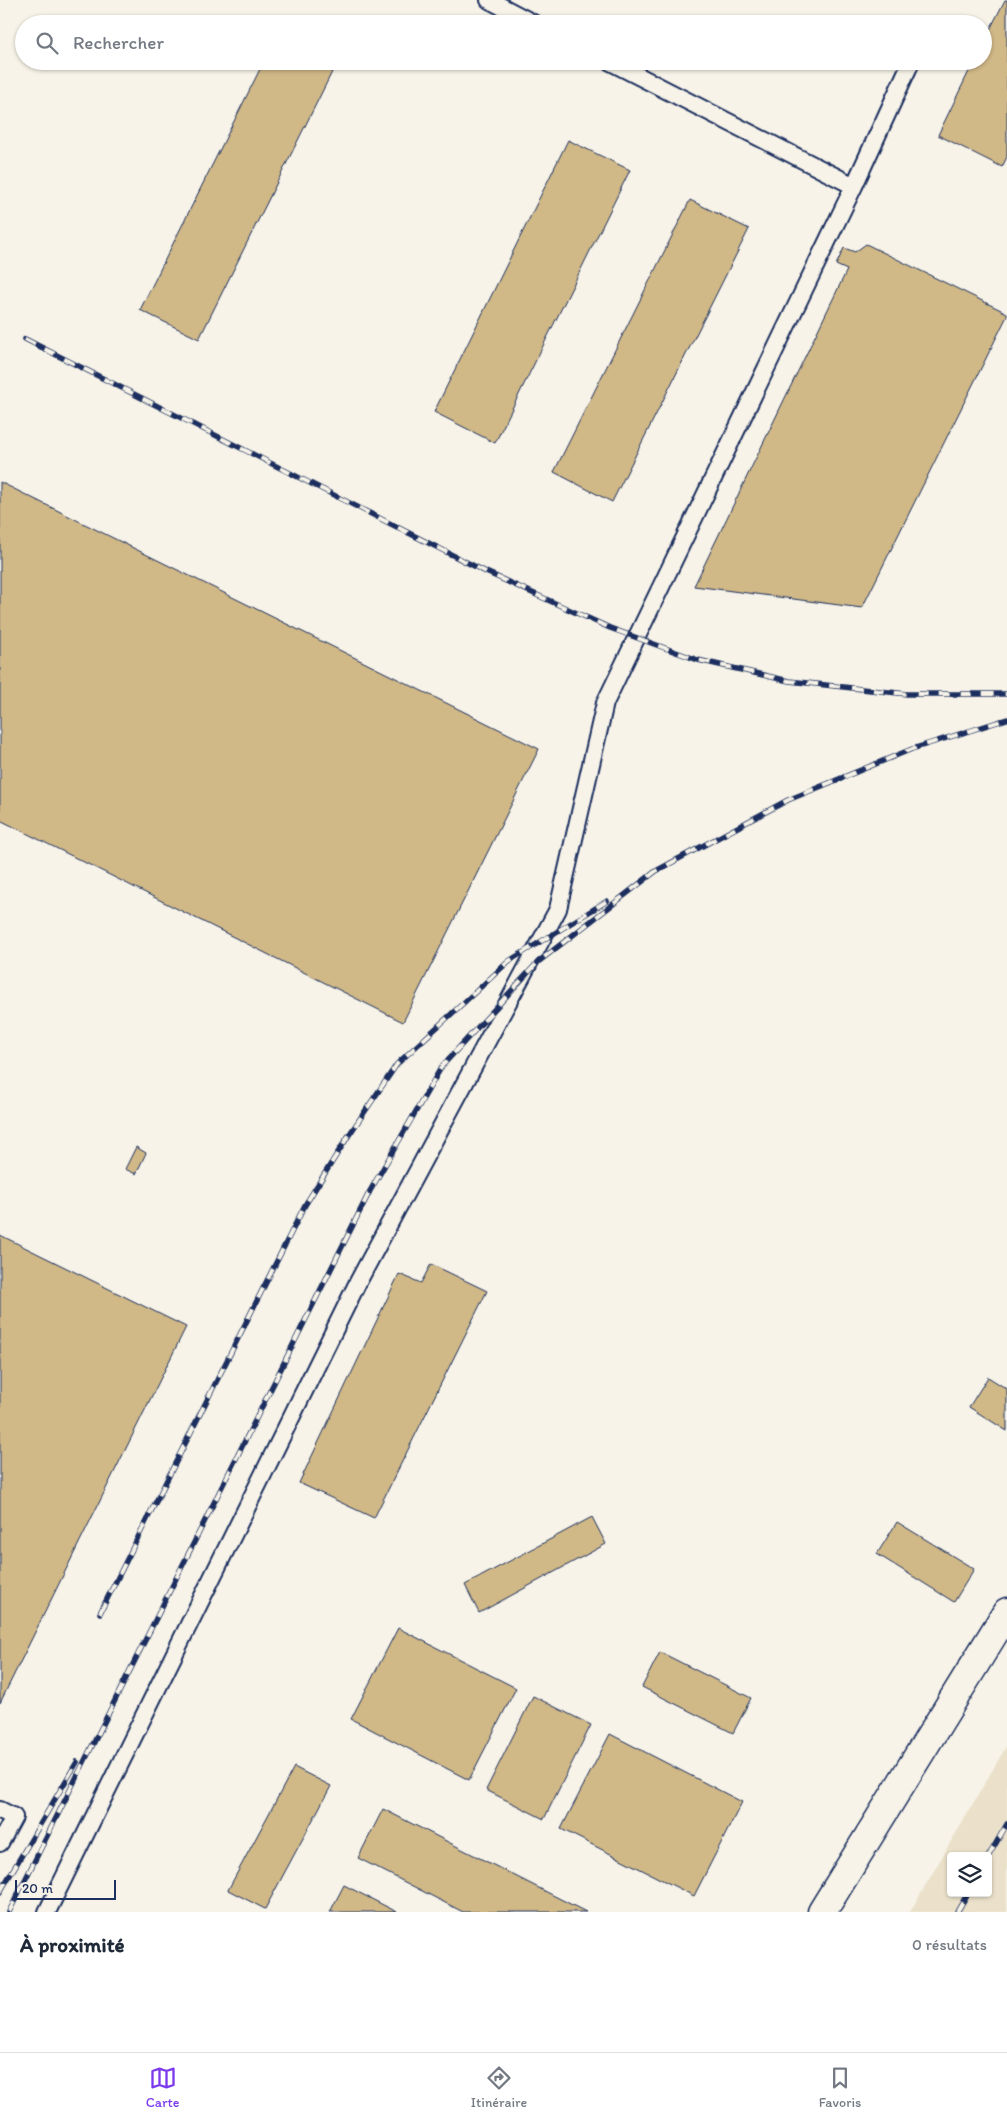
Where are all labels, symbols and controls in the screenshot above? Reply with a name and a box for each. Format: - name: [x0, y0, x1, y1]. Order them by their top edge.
- search box: [15, 15, 992, 70]
- icon: search: [33, 29, 61, 57]
- text: Rechercher: [73, 31, 164, 54]
- map controls: [947, 1852, 992, 1897]
- button: layers: [947, 1852, 992, 1897]
- scale bar: [15, 1877, 116, 1900]
- text: 20 m: [22, 1880, 53, 1897]
- text: À proximité: [20, 1932, 125, 1957]
- text: 0 résultats: [912, 1935, 987, 1954]
- tab: Carte: [146, 2064, 179, 2111]
- tab: Itinéraire: [471, 2064, 527, 2111]
- tab: Favoris: [819, 2064, 861, 2111]

